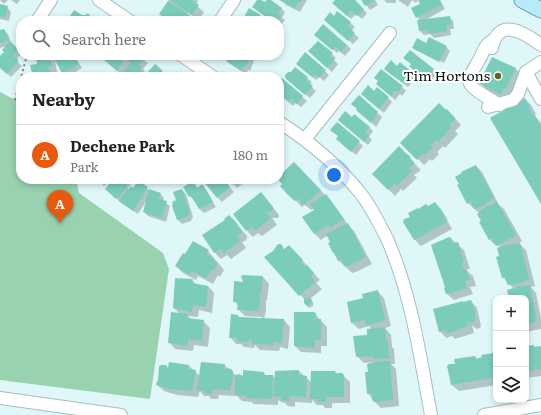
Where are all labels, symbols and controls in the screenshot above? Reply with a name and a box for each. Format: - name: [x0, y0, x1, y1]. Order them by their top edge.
- search box: [16, 16, 284, 60]
- icon: search: [30, 27, 52, 49]
- text: Search here: [62, 27, 146, 50]
- place label: Tim Hortons: [403, 65, 490, 85]
- marker: Tim Hortons: [493, 71, 503, 81]
- text: Nearby: [32, 86, 95, 111]
- text: Dechene Park: [70, 134, 175, 157]
- text: A: [40, 145, 50, 164]
- text: 180 m: [233, 145, 268, 164]
- text: Park: [70, 157, 99, 176]
- your location: [324, 165, 344, 185]
- pin: A: [47, 190, 73, 223]
- map controls: [493, 295, 529, 403]
- button: +: [493, 295, 529, 331]
- button: −: [493, 331, 529, 367]
- button: layers: [493, 367, 529, 403]

